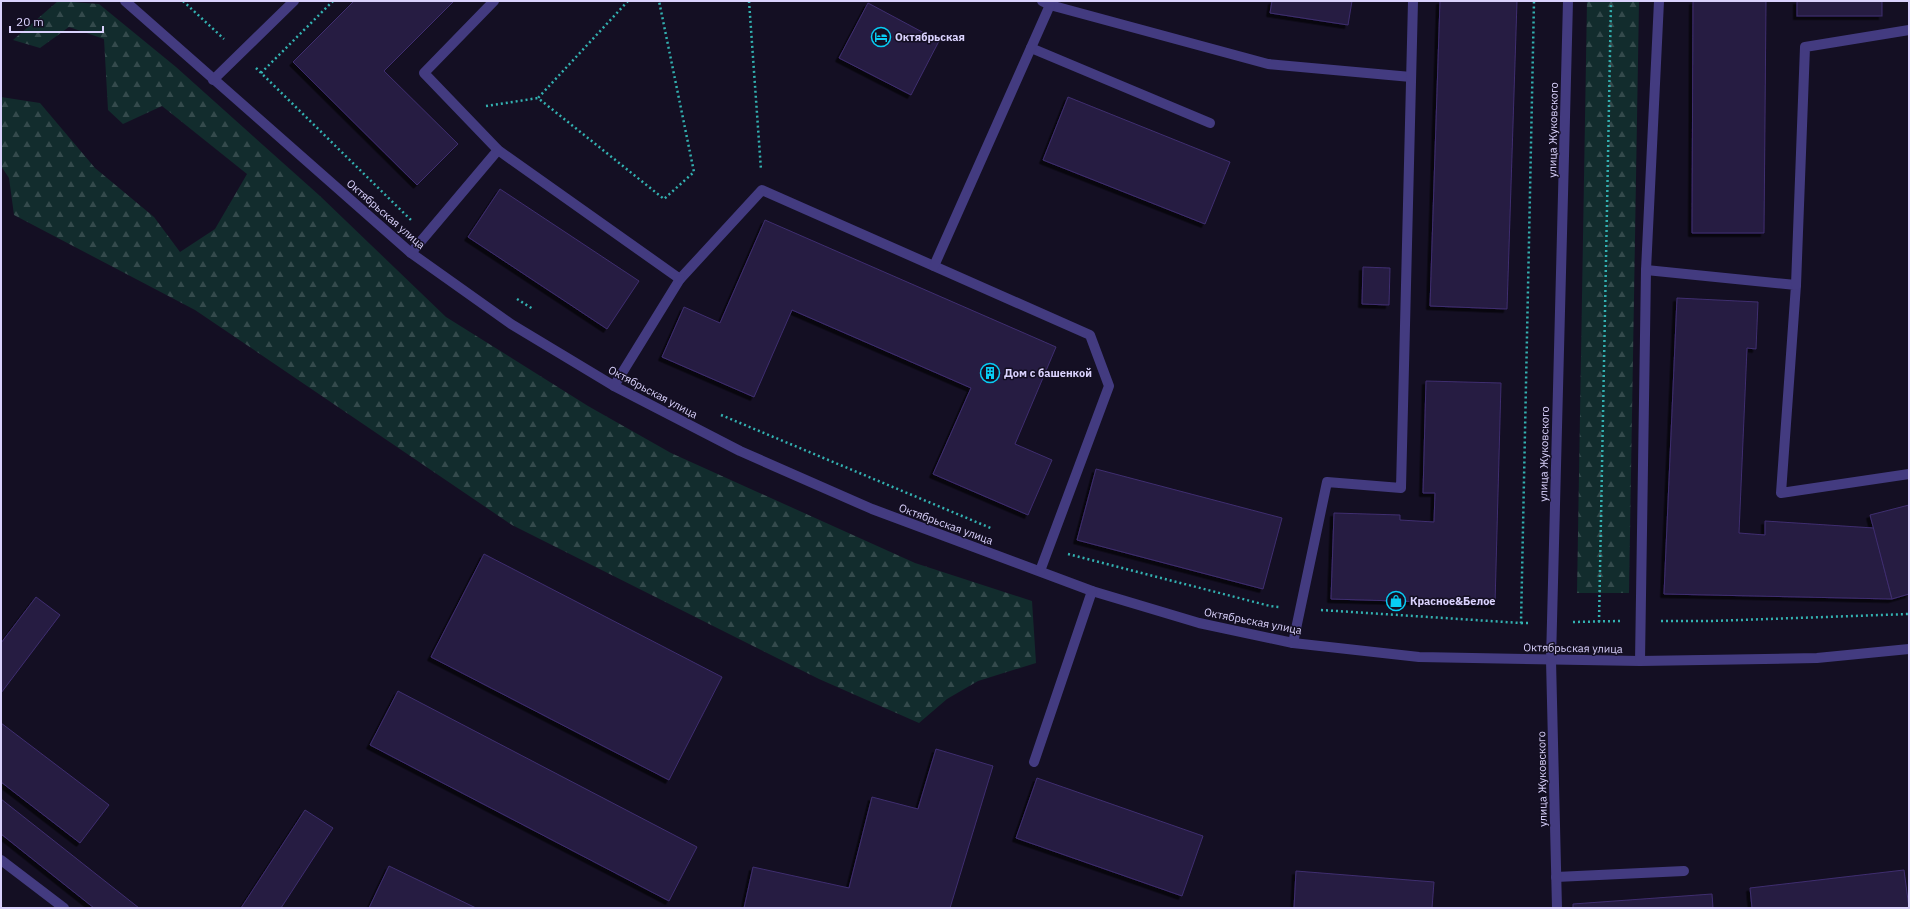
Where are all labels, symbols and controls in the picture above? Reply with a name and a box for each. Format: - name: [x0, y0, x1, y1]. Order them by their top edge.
- scale bar: [10, 8, 103, 34]
- text: 20 m: [16, 14, 44, 29]
- hotel icon: Октябрьская: [870, 26, 892, 48]
- place label: Октябрьская: [895, 30, 965, 44]
- street label: улица Жуковского: [1545, 82, 1561, 178]
- street label: Октябрьская улица: [344, 176, 428, 252]
- street label: Октябрьская улица: [606, 362, 700, 422]
- building icon: Дом с башенкой: [979, 362, 1001, 384]
- place label: Дом с башенкой: [1004, 366, 1092, 380]
- street label: улица Жуковского: [1536, 406, 1552, 502]
- street label: Октябрьская улица: [897, 500, 995, 548]
- shop icon: Красное&Белое: [1385, 590, 1407, 612]
- place label: Красное&Белое: [1410, 594, 1496, 608]
- street label: Октябрьская улица: [1203, 605, 1303, 637]
- street label: Октябрьская улица: [1523, 640, 1623, 656]
- street label: улица Жуковского: [1534, 731, 1550, 827]

